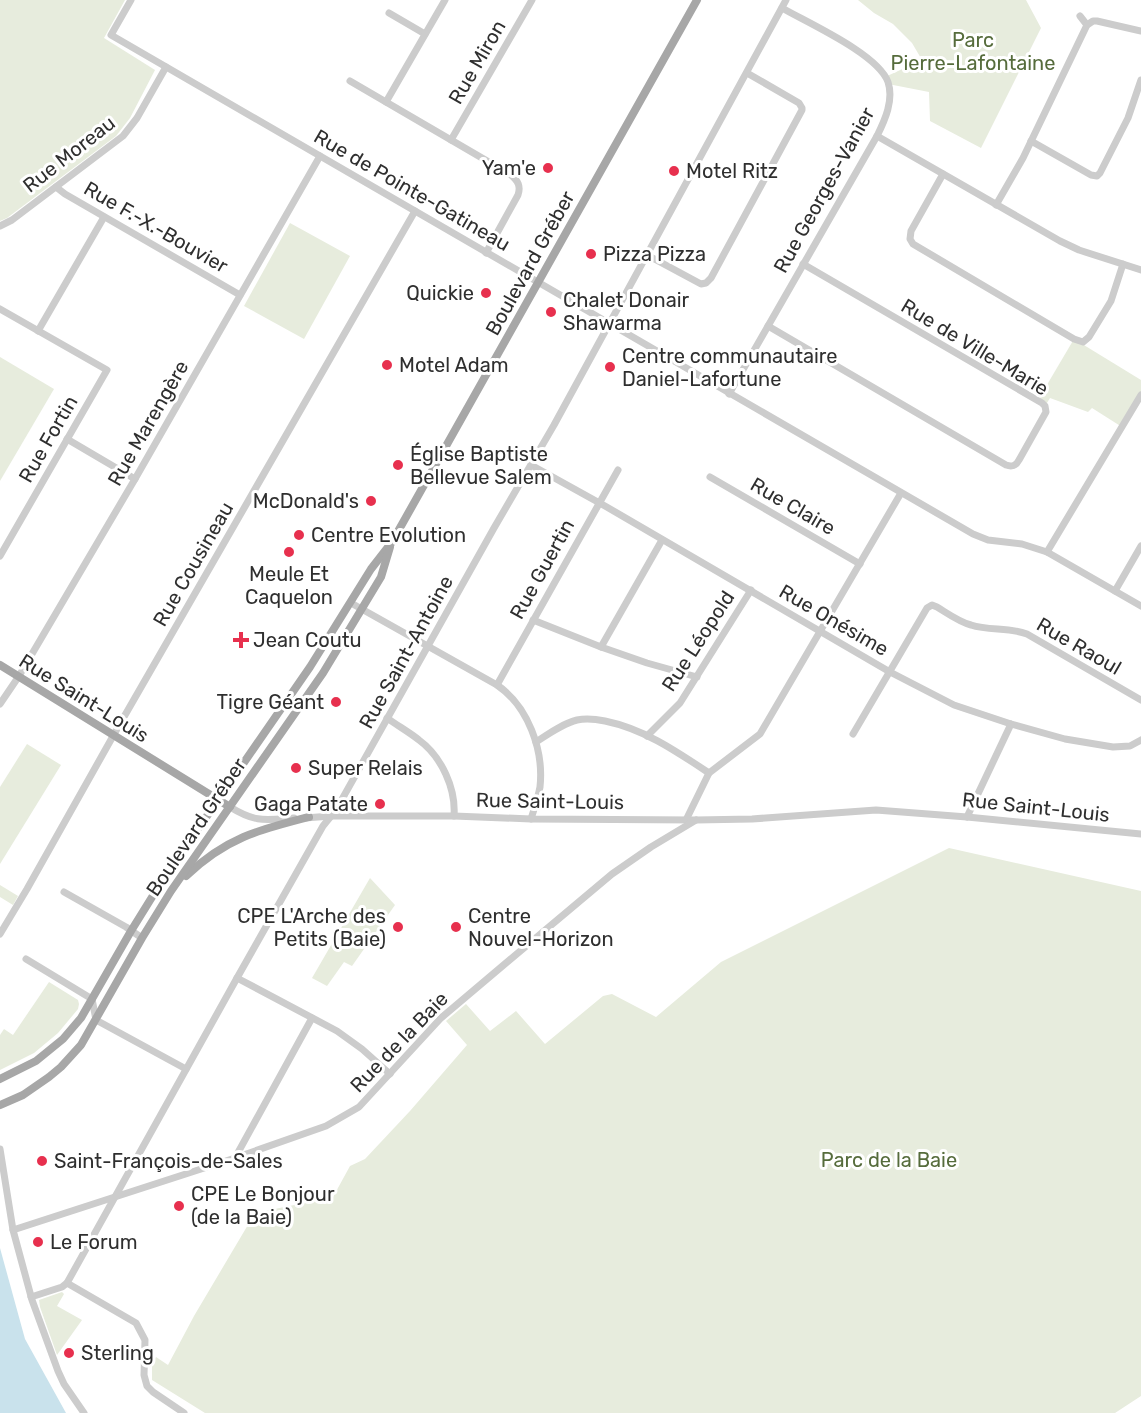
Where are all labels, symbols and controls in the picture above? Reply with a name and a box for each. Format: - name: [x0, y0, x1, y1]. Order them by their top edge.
- street label: Rue Miron: [443, 16, 511, 108]
- park label: Parc Pierre-Lafontaine: [891, 28, 1055, 75]
- street label: Rue Georges-Vanier: [768, 103, 880, 277]
- street label: Rue Moreau: [18, 111, 120, 197]
- street label: Rue de Pointe-Gatineau: [310, 124, 514, 256]
- place label: Yam'e: [482, 156, 536, 180]
- place label: Motel Ritz: [686, 159, 778, 183]
- marker: Yam'e: [541, 161, 555, 175]
- marker: Motel Ritz: [667, 164, 681, 178]
- street label: Rue F.-X.-Bouvier: [80, 176, 233, 278]
- street label: Boulevard Gréber: [480, 186, 580, 339]
- place label: Pizza Pizza: [603, 242, 706, 266]
- marker: Pizza Pizza: [584, 247, 598, 261]
- place label: Quickie: [406, 281, 474, 305]
- marker: Quickie: [479, 286, 493, 300]
- place label: Chalet Donair Shawarma: [563, 288, 690, 335]
- street label: Rue de Ville-Marie: [897, 294, 1053, 400]
- marker: Chalet Donair Shawarma: [544, 305, 558, 319]
- place label: Centre communautaire Daniel-Lafortune: [622, 344, 837, 391]
- place label: Motel Adam: [399, 353, 509, 377]
- street label: Rue Marengère: [102, 356, 194, 490]
- marker: Motel Adam: [380, 358, 394, 372]
- marker: Centre communautaire Daniel-Lafortune: [603, 360, 617, 374]
- street label: Rue Fortin: [13, 391, 83, 487]
- place label: Église Baptiste Bellevue Salem: [410, 442, 552, 489]
- marker: Église Baptiste Bellevue Salem: [391, 458, 405, 472]
- street label: Rue Claire: [746, 472, 840, 540]
- place label: McDonald's: [253, 489, 359, 513]
- marker: McDonald's: [364, 494, 378, 508]
- street label: Rue Cousineau: [148, 498, 238, 630]
- street label: Rue Guertin: [505, 515, 579, 623]
- place label: Centre Evolution: [311, 523, 466, 547]
- marker: Centre Evolution: [292, 528, 306, 542]
- marker: Meule Et Caquelon: [282, 545, 296, 559]
- place label: Meule Et Caquelon: [245, 562, 333, 609]
- street label: Rue Saint-Antoine: [354, 571, 458, 733]
- street label: Rue Onésime: [775, 579, 893, 661]
- street label: Rue Léopold: [657, 586, 739, 696]
- street label: Rue Raoul: [1032, 612, 1126, 680]
- place label: Jean Coutu: [253, 628, 362, 652]
- marker: Jean Coutu: [234, 633, 248, 647]
- street label: Rue Saint-Louis: [15, 649, 153, 747]
- place label: Tigre Géant: [217, 690, 324, 714]
- marker: Tigre Géant: [329, 695, 343, 709]
- street label: Boulevard Gréber: [141, 753, 251, 901]
- place label: Super Relais: [308, 756, 423, 780]
- marker: Super Relais: [289, 761, 303, 775]
- street label: Rue Saint-Louis: [961, 787, 1111, 827]
- street label: Rue Saint-Louis: [476, 788, 624, 814]
- place label: Gaga Patate: [254, 792, 368, 816]
- marker: Gaga Patate: [373, 797, 387, 811]
- place label: CPE L'Arche des Petits (Baie): [237, 904, 386, 951]
- place label: Centre Nouvel-Horizon: [468, 904, 614, 951]
- marker: CPE L'Arche des Petits (Baie): [391, 920, 405, 934]
- marker: Centre Nouvel-Horizon: [449, 920, 463, 934]
- street label: Rue de la Baie: [345, 987, 453, 1097]
- park label: Parc de la Baie: [821, 1148, 957, 1172]
- place label: Saint-François-de-Sales: [54, 1149, 283, 1173]
- marker: Saint-François-de-Sales: [35, 1154, 49, 1168]
- place label: CPE Le Bonjour (de la Baie): [191, 1182, 335, 1229]
- marker: CPE Le Bonjour (de la Baie): [172, 1199, 186, 1213]
- place label: Le Forum: [50, 1230, 138, 1254]
- marker: Le Forum: [31, 1235, 45, 1249]
- place label: Sterling: [81, 1341, 154, 1365]
- marker: Sterling: [62, 1346, 76, 1360]

